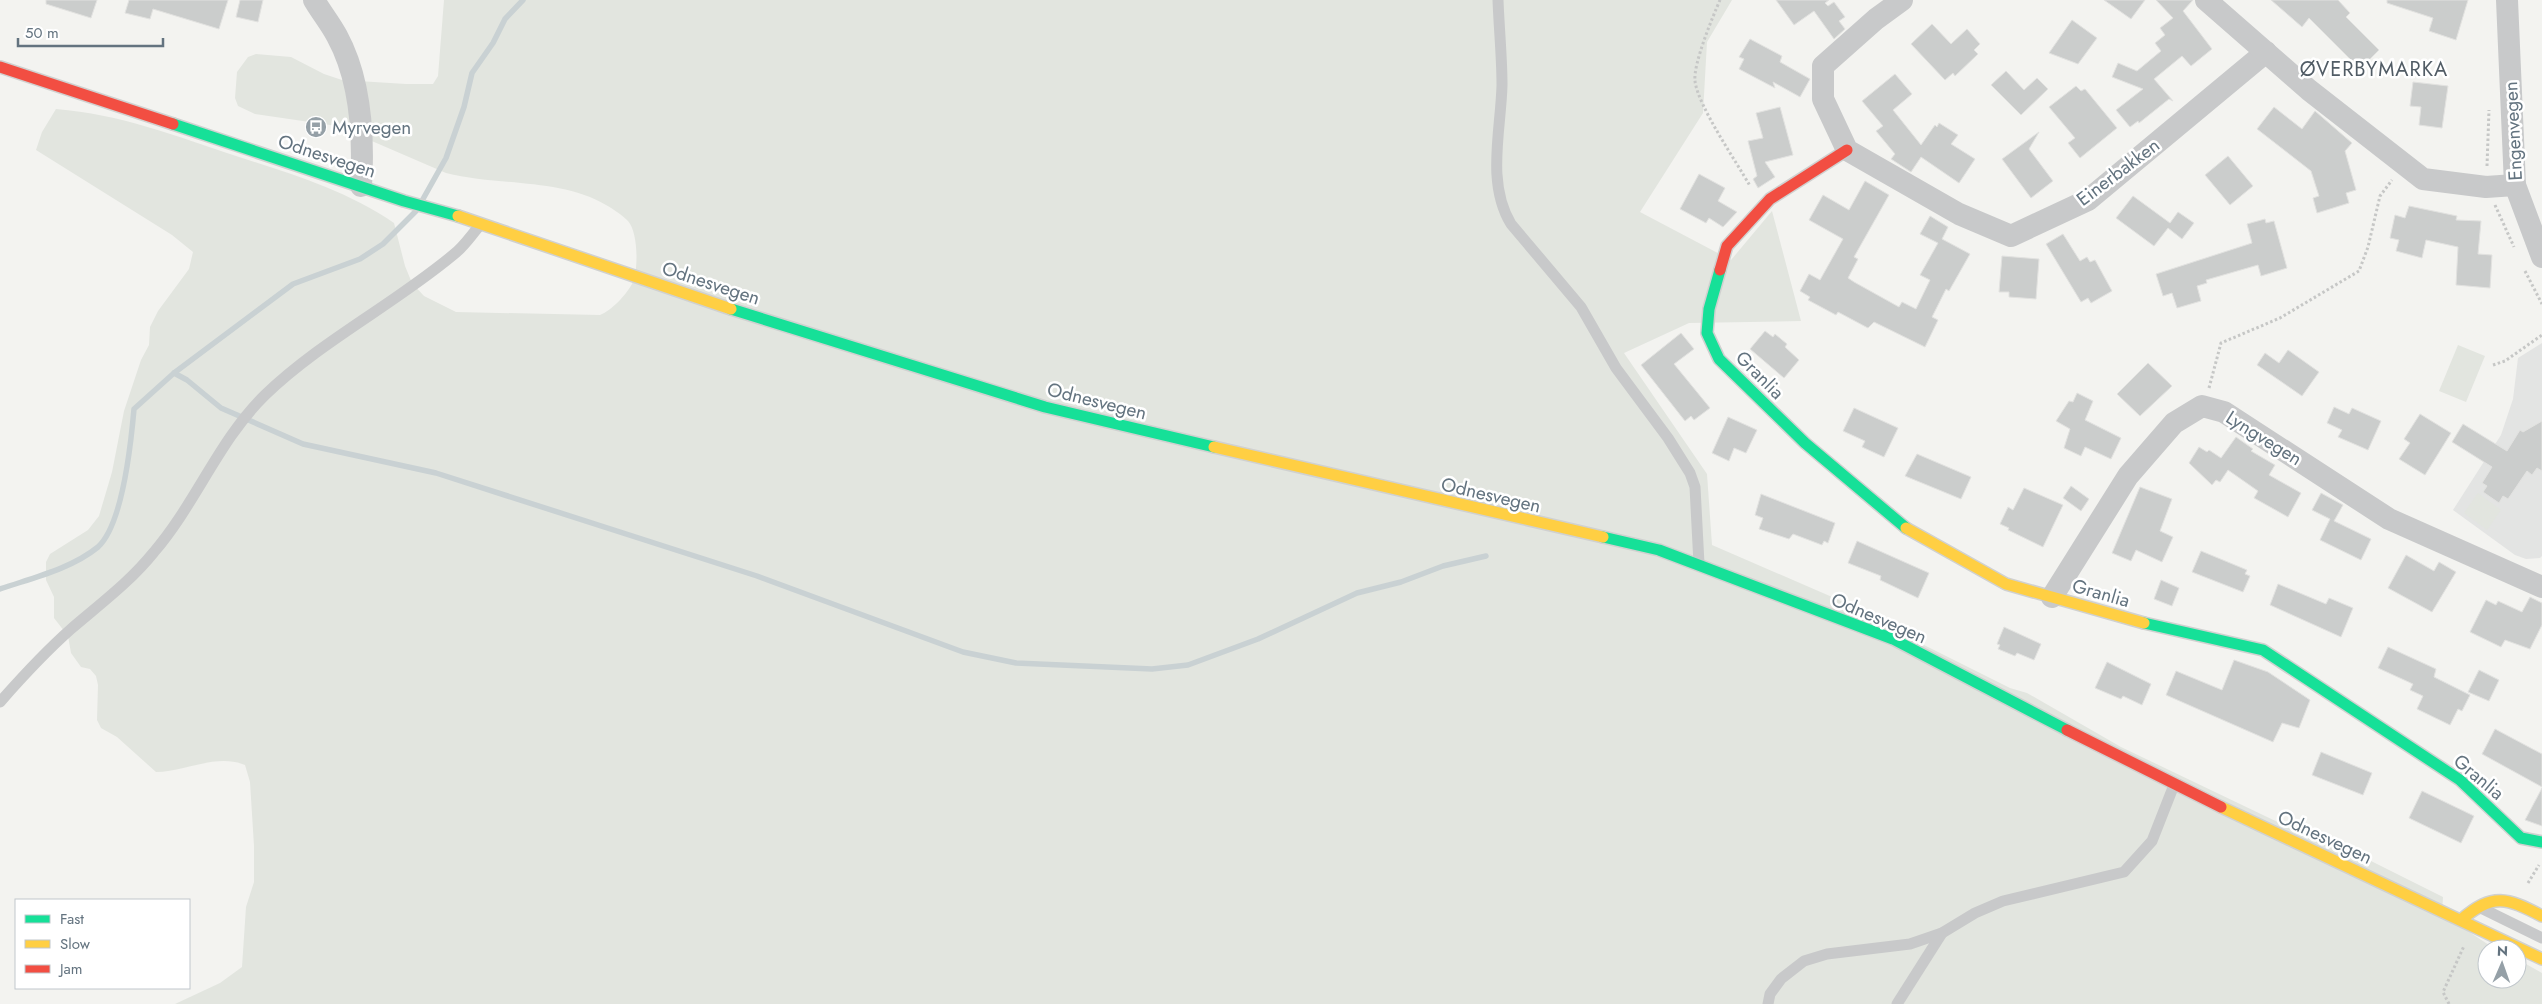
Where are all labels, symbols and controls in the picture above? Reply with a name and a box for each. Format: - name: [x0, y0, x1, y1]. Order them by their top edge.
- scale bar: [18, 15, 162, 47]
- text: 50 m: [25, 22, 59, 44]
- district label: ØVERBYMARKA: [2300, 55, 2448, 84]
- street label: Engenvegen: [2497, 81, 2529, 181]
- place label: Myrvegen: [332, 114, 411, 141]
- bus stop icon: Myrvegen: [304, 115, 328, 139]
- street label: Odnesvegen: [275, 127, 379, 185]
- street label: Einerbakken: [2071, 132, 2165, 212]
- street label: Odnesvegen: [659, 254, 763, 312]
- street label: Granlia: [1730, 345, 1790, 405]
- street label: Odnesvegen: [1044, 376, 1150, 426]
- street label: Lyngvegen: [2221, 404, 2307, 472]
- street label: Odnesvegen: [1438, 470, 1544, 520]
- street label: Granlia: [2069, 572, 2133, 614]
- street label: Odnesvegen: [1827, 586, 1931, 650]
- street label: Granlia: [2448, 748, 2510, 806]
- street label: Odnesvegen: [2273, 803, 2377, 871]
- legend: [15, 899, 190, 989]
- text: Fast: [60, 908, 84, 930]
- text: Slow: [60, 933, 91, 955]
- north arrow: [2477, 939, 2527, 989]
- text: N: [2497, 941, 2508, 961]
- text: Jam: [58, 958, 83, 980]

